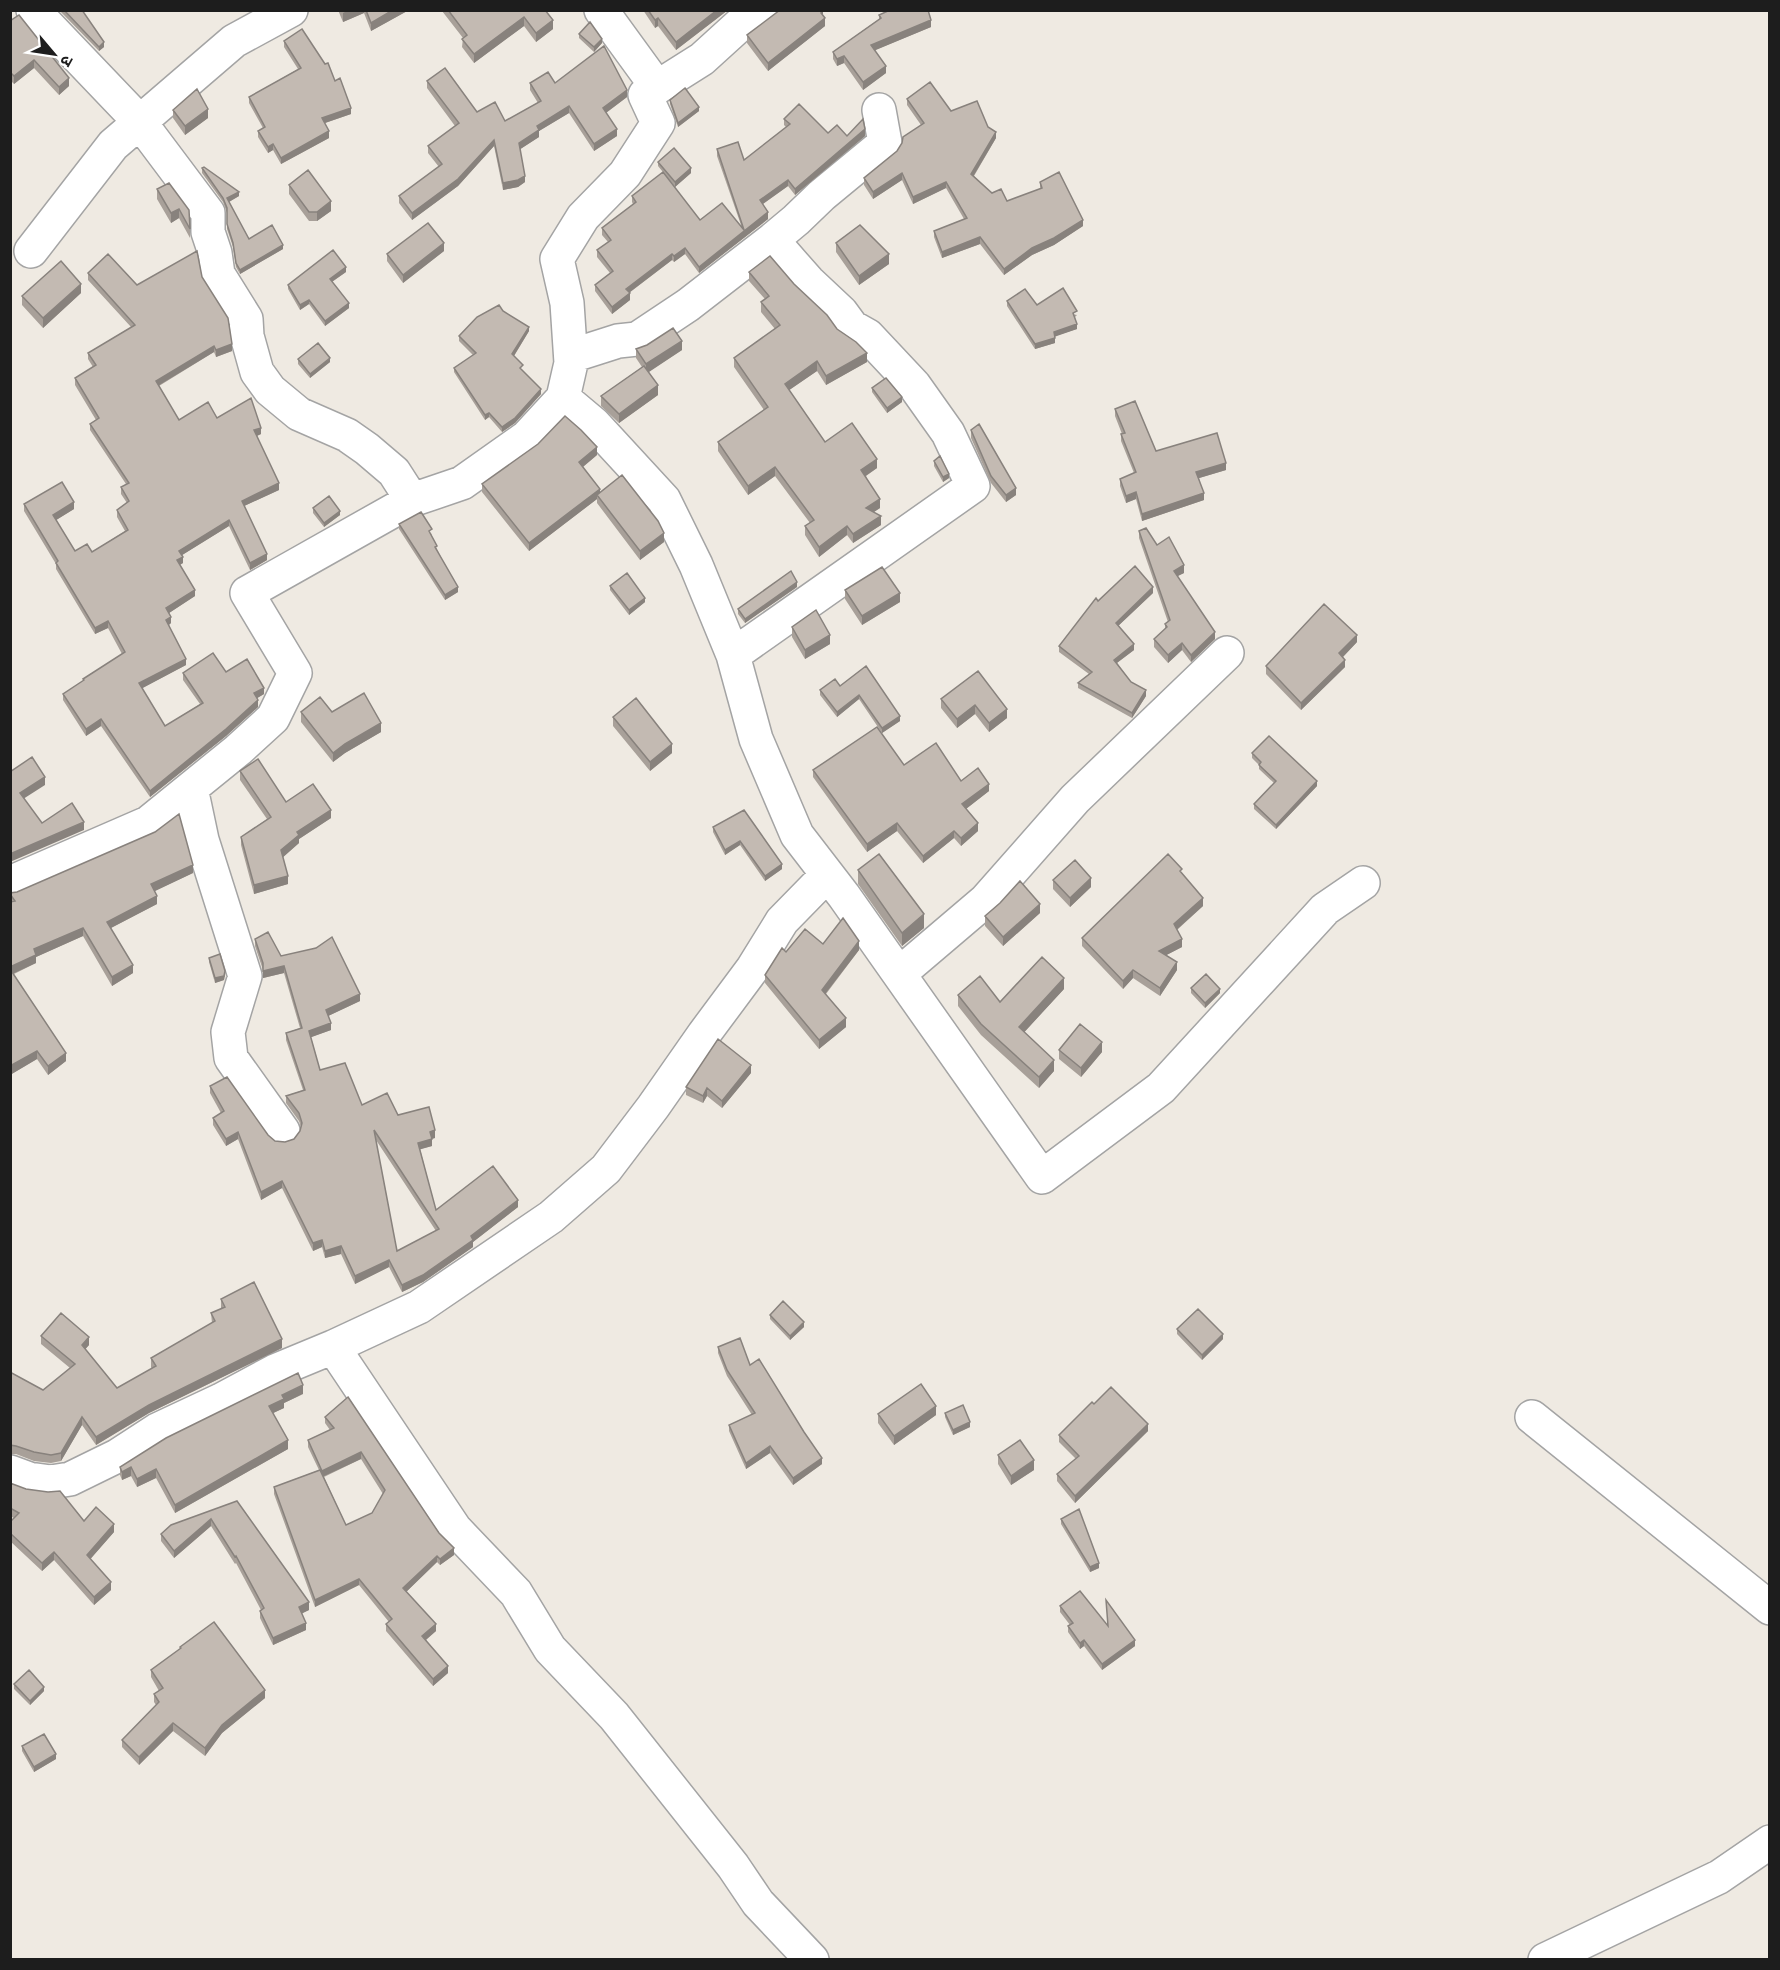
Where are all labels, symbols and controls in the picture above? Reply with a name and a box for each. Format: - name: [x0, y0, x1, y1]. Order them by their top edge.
- north arrow: [24, 24, 84, 84]
- text: उ: [54, 51, 78, 71]

